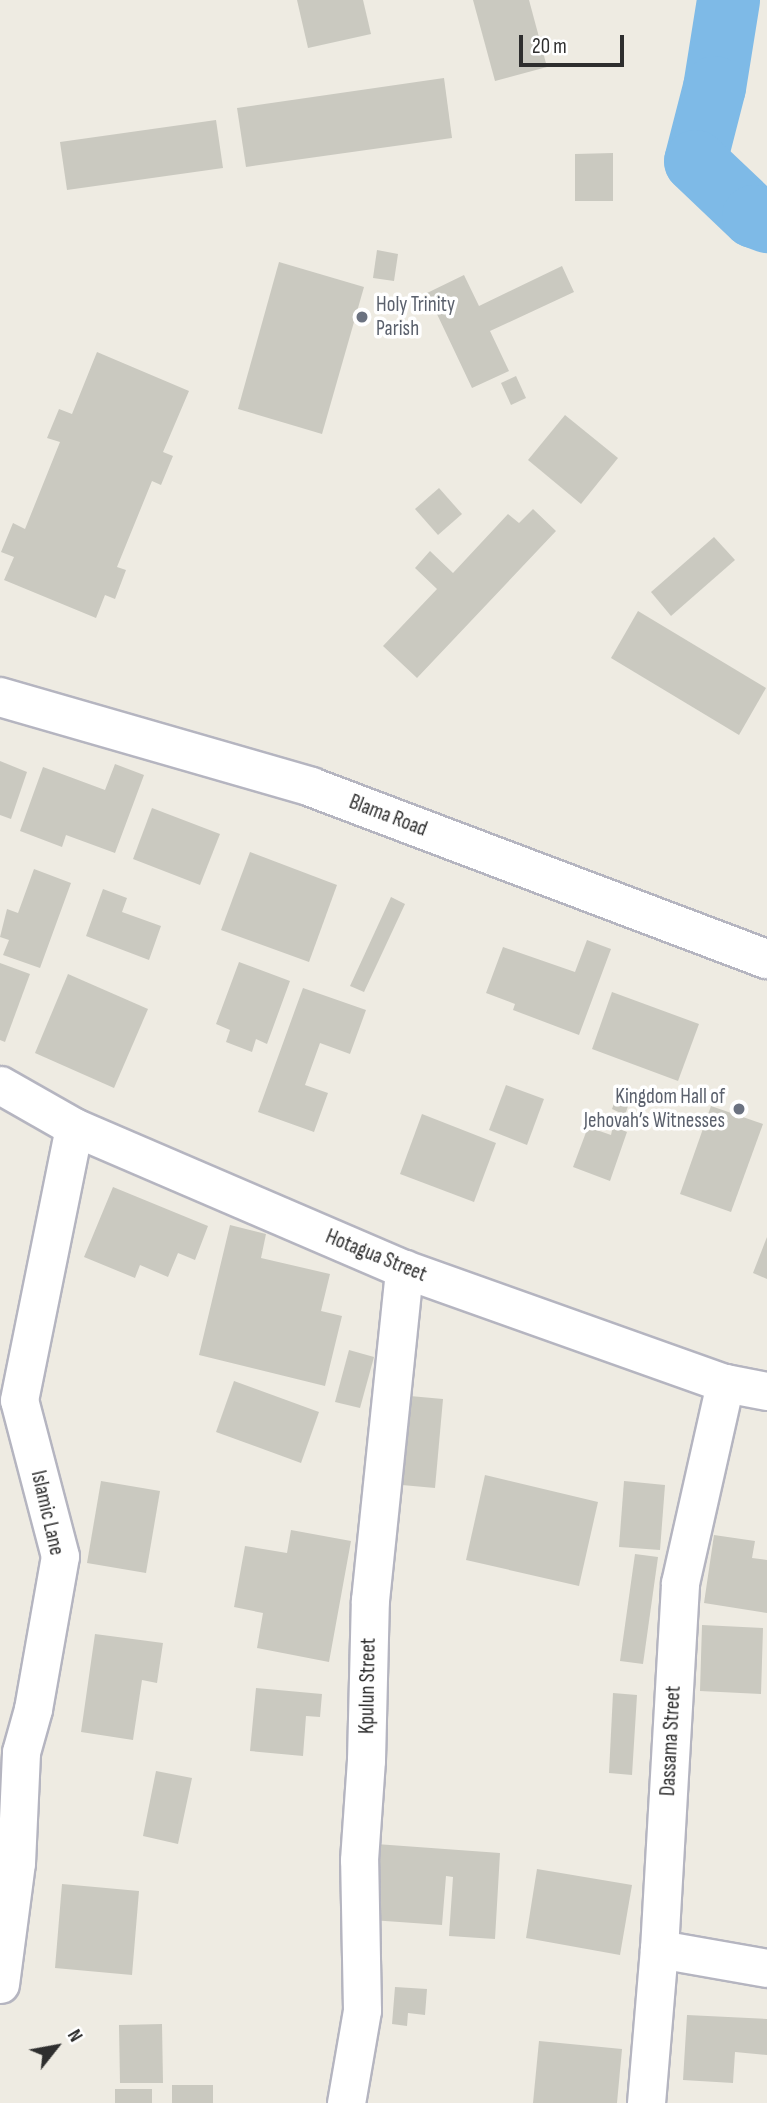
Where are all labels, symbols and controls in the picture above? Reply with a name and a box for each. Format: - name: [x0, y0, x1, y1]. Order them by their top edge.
- scale bar: [522, 21, 627, 65]
- text: 20 m: [532, 34, 567, 59]
- place label: Holy Trinity Parish: [376, 292, 455, 342]
- marker: Holy Trinity Parish: [354, 309, 370, 325]
- street label: Blama Road: [346, 790, 430, 842]
- place label: Kingdom Hall of Jehovah’s Witnesses: [584, 1084, 725, 1134]
- marker: Kingdom Hall of Jehovah’s Witnesses: [731, 1101, 747, 1117]
- street label: Hotagua Street: [322, 1224, 430, 1288]
- street label: Islamic Lane: [25, 1468, 69, 1558]
- street label: Kpulun Street: [355, 1638, 381, 1734]
- street label: Dassama Street: [656, 1685, 686, 1797]
- north arrow: [21, 2012, 91, 2082]
- text: N: [62, 2026, 87, 2046]

